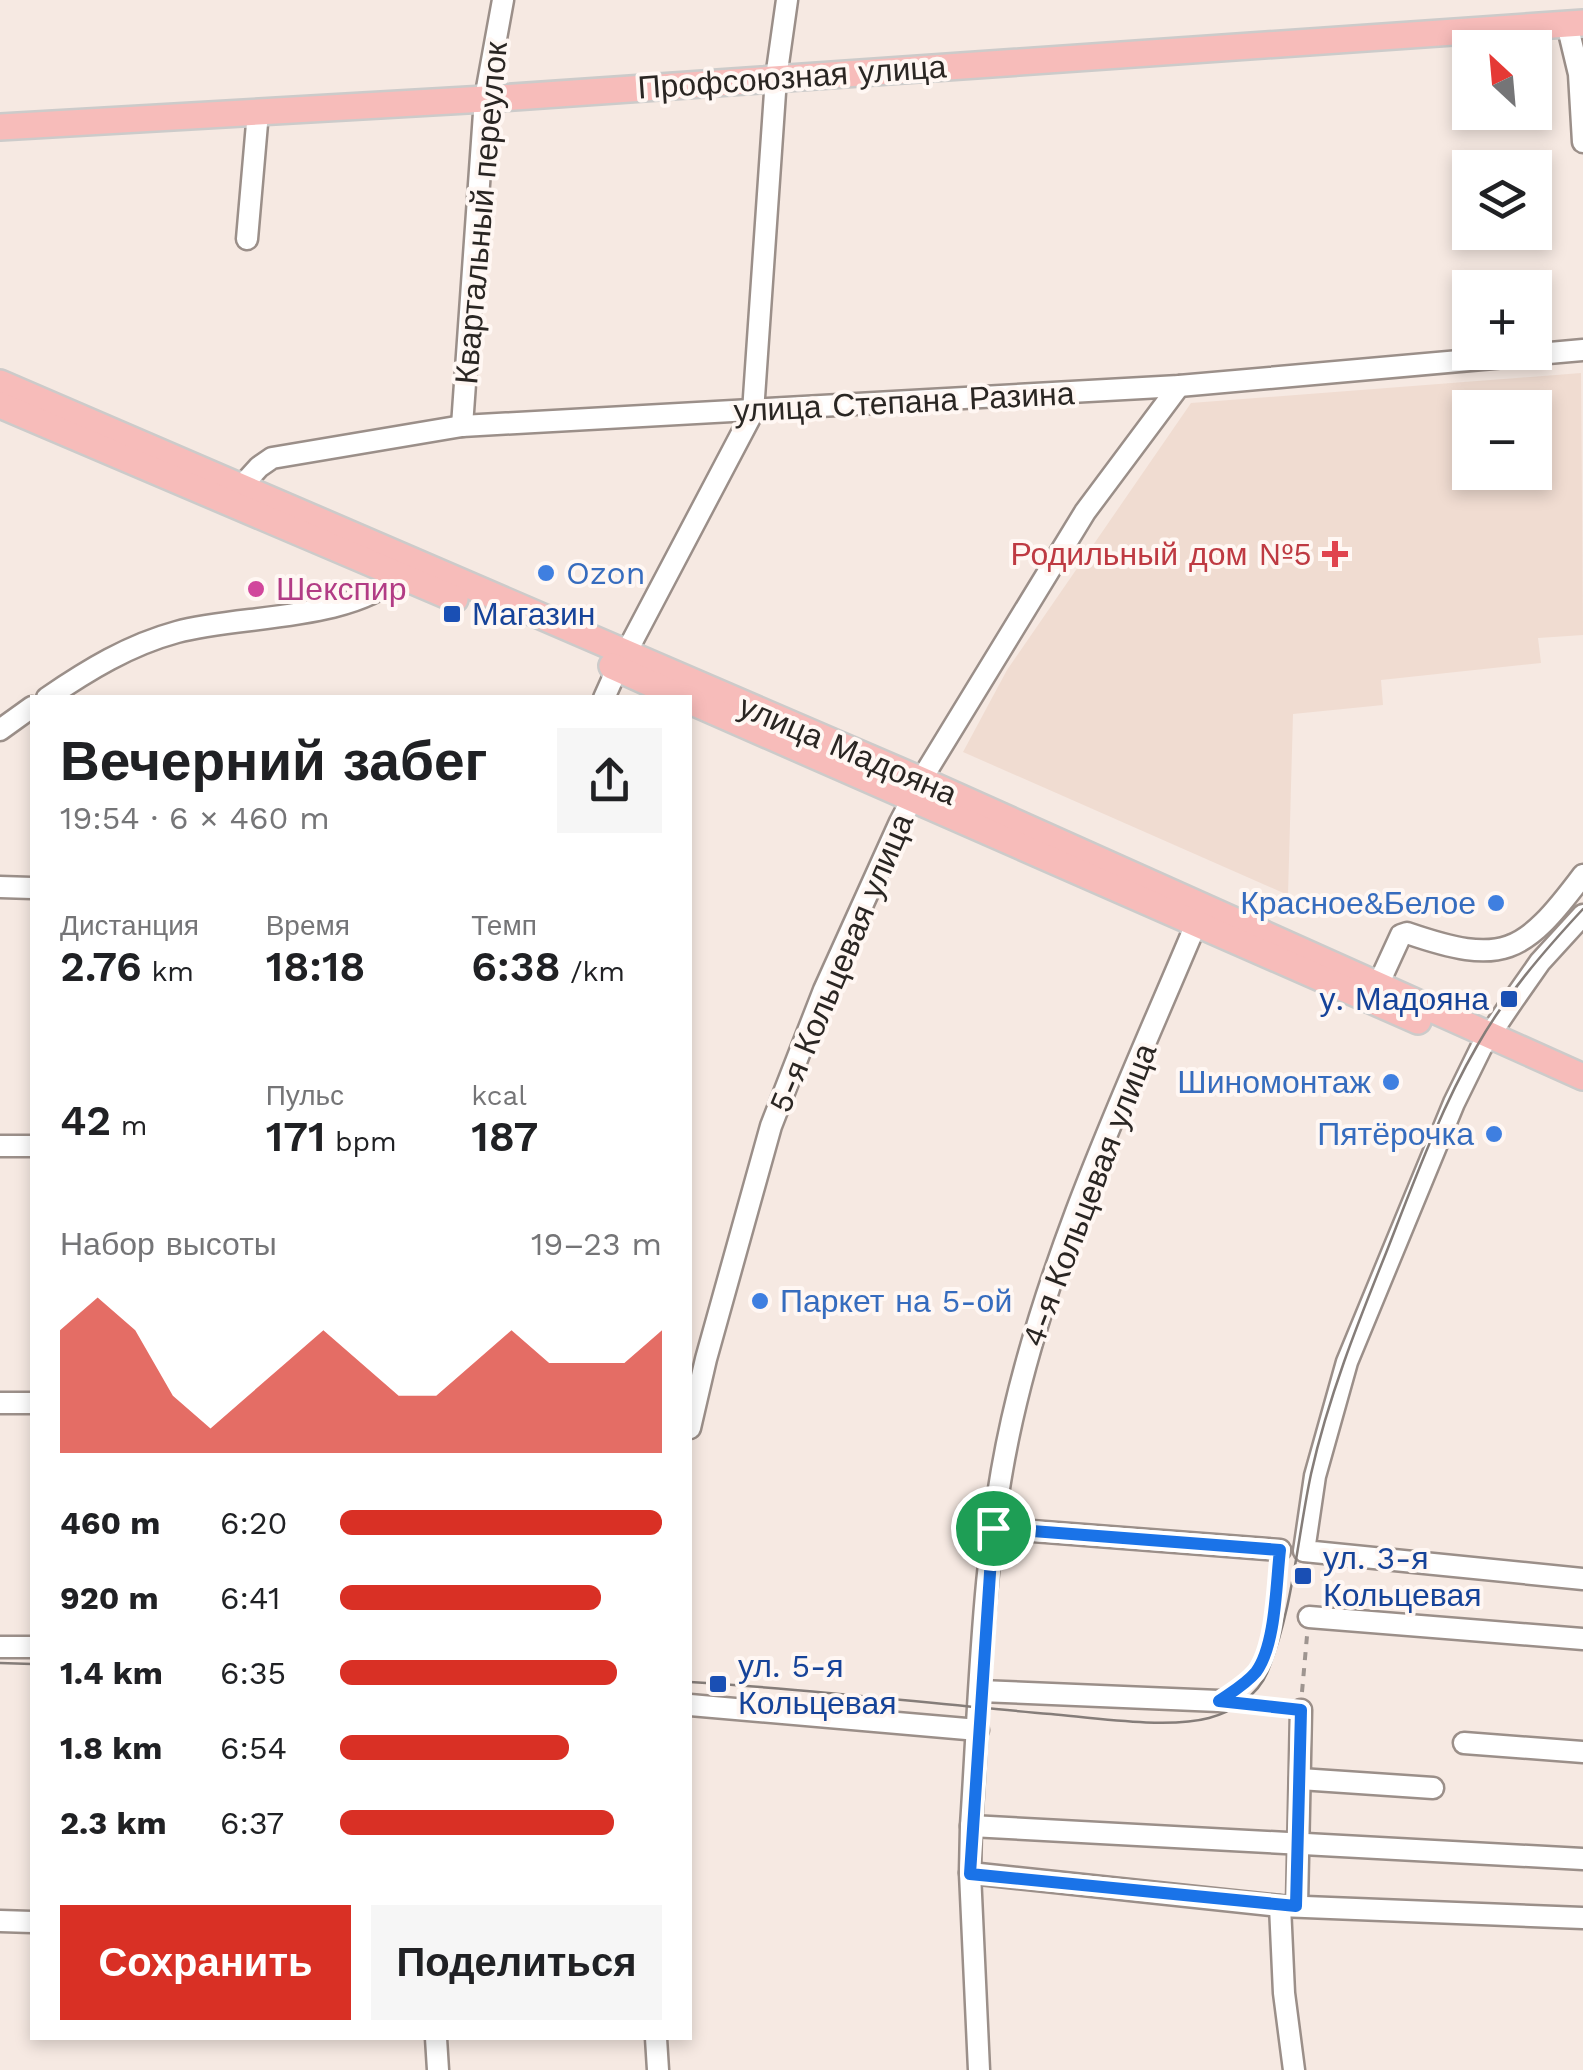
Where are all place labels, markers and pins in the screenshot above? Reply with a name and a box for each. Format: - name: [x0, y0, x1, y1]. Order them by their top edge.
- place label: Родильный дом №5: [1011, 535, 1312, 573]
- marker: Родильный дом №5: [1322, 541, 1348, 567]
- place label: Ozon: [566, 554, 646, 592]
- marker: Ozon: [535, 562, 557, 584]
- place label: Шекспир: [276, 570, 406, 608]
- marker: Шекспир: [245, 578, 267, 600]
- place label: Магазин: [472, 595, 595, 633]
- marker: Магазин: [441, 603, 463, 625]
- place label: Красное&Белое: [1240, 884, 1476, 922]
- marker: Красное&Белое: [1485, 892, 1507, 914]
- place label: у. Мадояна: [1319, 980, 1489, 1018]
- marker: у. Мадояна: [1498, 988, 1520, 1010]
- place label: Шиномонтаж: [1177, 1063, 1372, 1101]
- marker: Шиномонтаж: [1380, 1071, 1402, 1093]
- place label: Пятёрочка: [1317, 1115, 1474, 1153]
- marker: Пятёрочка: [1483, 1123, 1505, 1145]
- place label: Паркет на 5-ой: [780, 1282, 1012, 1320]
- marker: Паркет на 5-ой: [749, 1290, 771, 1312]
- pin: [951, 1486, 1036, 1571]
- place label: ул. 3-я Кольцевая: [1323, 1539, 1482, 1614]
- marker: ул. 3-я Кольцевая: [1292, 1565, 1314, 1587]
- place label: ул. 5-я Кольцевая: [738, 1647, 897, 1722]
- marker: ул. 5-я Кольцевая: [707, 1673, 729, 1695]

